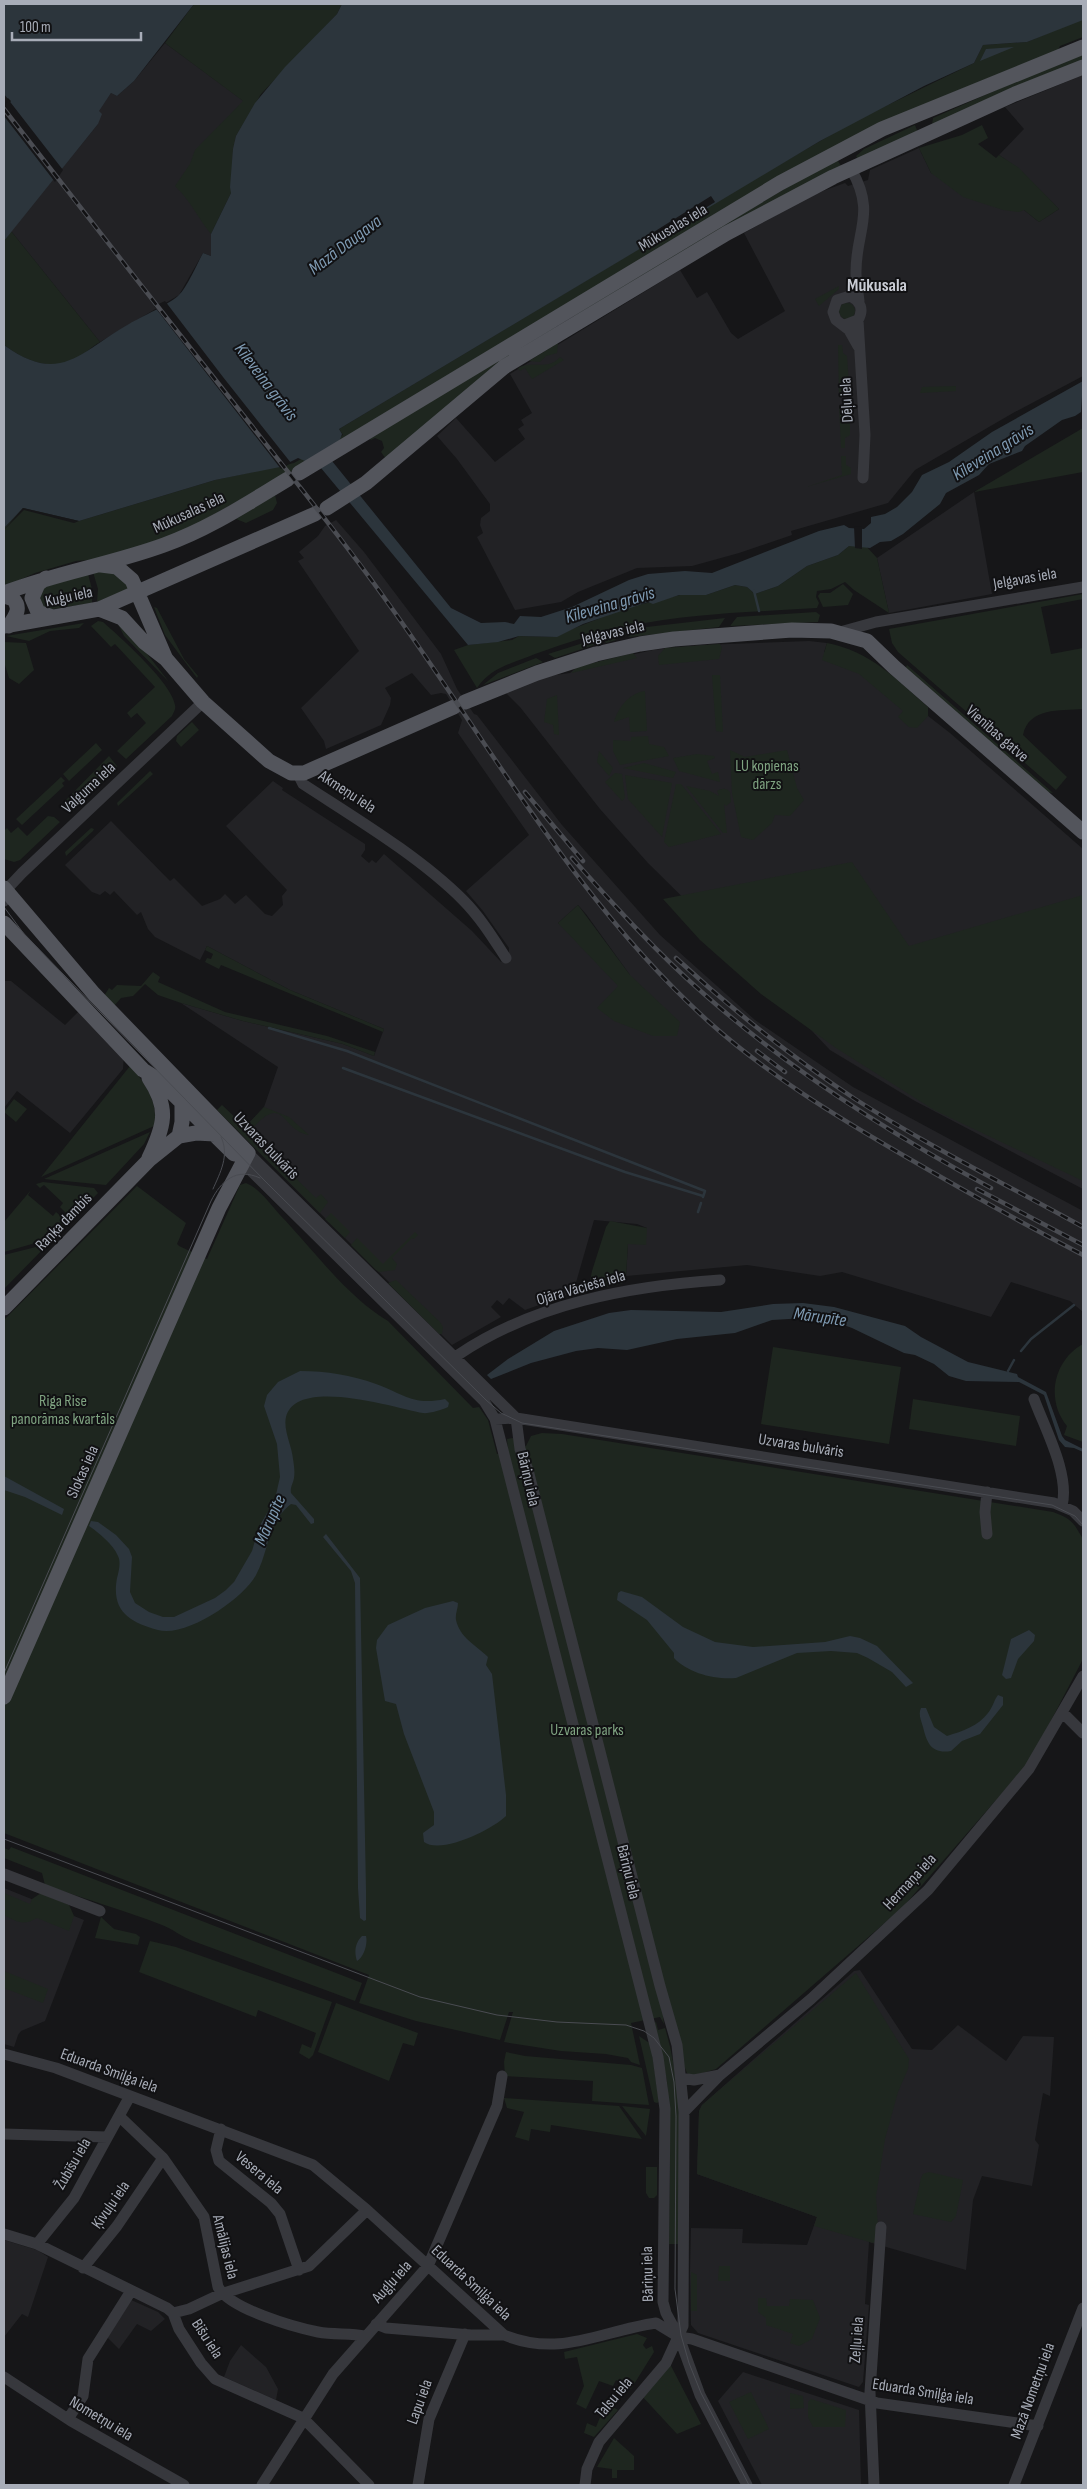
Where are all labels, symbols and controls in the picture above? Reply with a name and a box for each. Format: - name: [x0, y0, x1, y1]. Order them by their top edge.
- scale bar: [12, 10, 141, 42]
- text: 100 m: [20, 18, 51, 37]
- street label: Mūkusalas iela: [635, 200, 711, 256]
- water label: Mazā Daugava: [304, 210, 386, 279]
- district label: Mūkusala: [847, 275, 907, 296]
- water label: Kīleveina grāvis: [230, 339, 302, 426]
- street label: Dēļu iela: [836, 377, 858, 423]
- water label: Kīleveina grāvis: [948, 418, 1038, 485]
- street label: Mūkusalas iela: [150, 488, 228, 538]
- street label: Jelgavas iela: [991, 564, 1058, 594]
- water label: Kīleveina grāvis: [563, 582, 658, 628]
- street label: Kuģu iela: [44, 583, 94, 611]
- street label: Jelgavas iela: [579, 617, 646, 650]
- street label: Vienības gatve: [962, 701, 1032, 767]
- park label: LU kopienas dārzs: [735, 757, 799, 794]
- street label: Valguma iela: [58, 758, 120, 818]
- street label: Akmeņu iela: [314, 766, 379, 818]
- street label: Uzvaras bulvāris: [229, 1108, 303, 1184]
- street label: Raņķa dambis: [32, 1189, 97, 1255]
- street label: Ojāra Vācieša iela: [534, 1266, 628, 1310]
- water label: Mārupīte: [792, 1303, 848, 1331]
- park label: Riga Rise panorāmas kvartāls: [11, 1392, 115, 1429]
- street label: Uzvaras bulvāris: [757, 1430, 845, 1462]
- street label: Slokas iela: [63, 1443, 103, 1501]
- street label: Bāriņu iela: [512, 1450, 544, 1508]
- water label: Mārupīte: [250, 1492, 290, 1548]
- park label: Uzvaras parks: [550, 1721, 624, 1740]
- street label: Bāriņu iela: [612, 1843, 644, 1901]
- street label: Hermaņa iela: [879, 1850, 941, 1914]
- street label: Eduarda Smiļģa iela: [58, 2045, 160, 2097]
- street label: Žubīšu iela: [51, 2135, 95, 2193]
- street label: Vesera iela: [231, 2147, 287, 2199]
- street label: Ķivuļu iela: [88, 2177, 134, 2233]
- street label: Amālijas iela: [208, 2212, 242, 2281]
- street label: Eduarda Smiļģa iela: [427, 2241, 515, 2325]
- street label: Bāriņu iela: [638, 2246, 658, 2302]
- street label: Augļu iela: [367, 2257, 416, 2308]
- street label: Bišu iela: [187, 2316, 227, 2362]
- street label: Zeļļu iela: [846, 2316, 868, 2364]
- street label: Mazā Nometņu iela: [1007, 2340, 1059, 2442]
- street label: Talsu iela: [591, 2373, 637, 2423]
- street label: Eduarda Smiļģa iela: [871, 2375, 975, 2409]
- street label: Lapu iela: [403, 2377, 437, 2427]
- street label: Nometņu iela: [66, 2393, 136, 2445]

